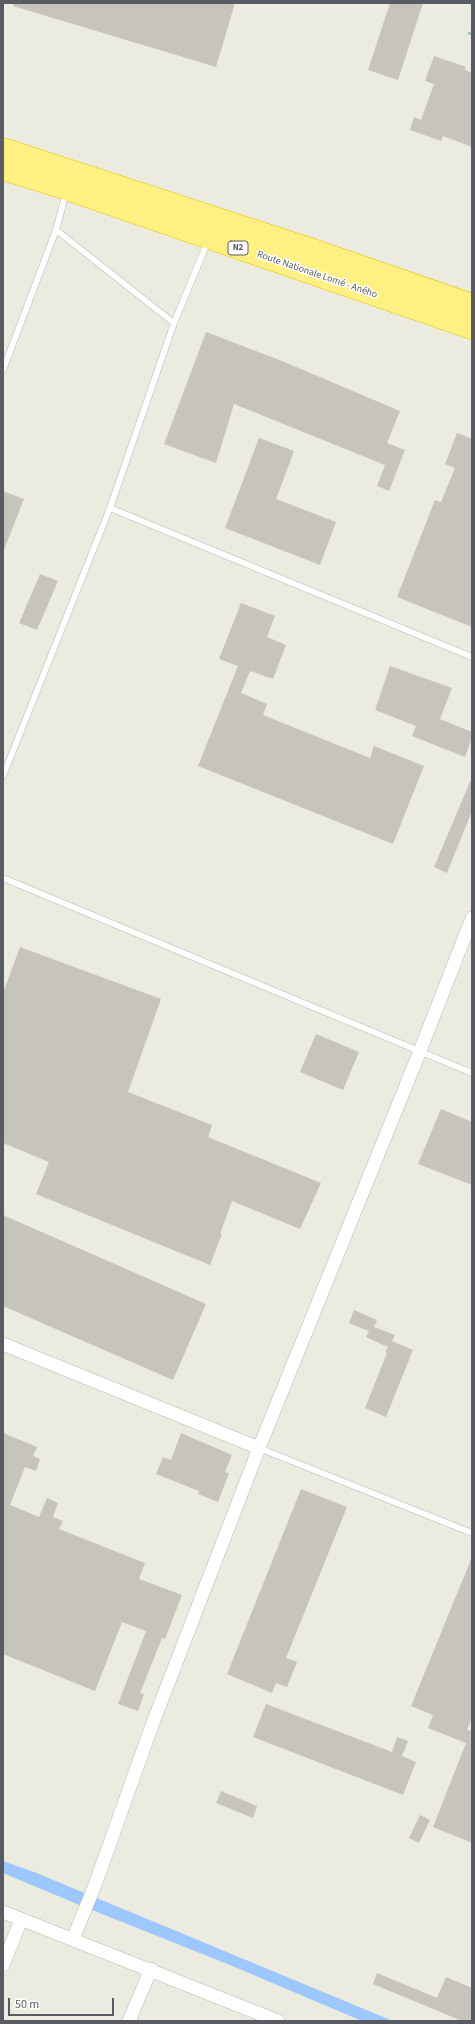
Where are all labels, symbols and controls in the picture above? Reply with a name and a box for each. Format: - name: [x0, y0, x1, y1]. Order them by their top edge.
- road number: N2: [228, 241, 248, 255]
- street label: Route Nationale Lomé - Aného: [255, 249, 379, 301]
- scale bar: [10, 1990, 116, 2016]
- text: 50 m: [15, 1996, 39, 2013]

